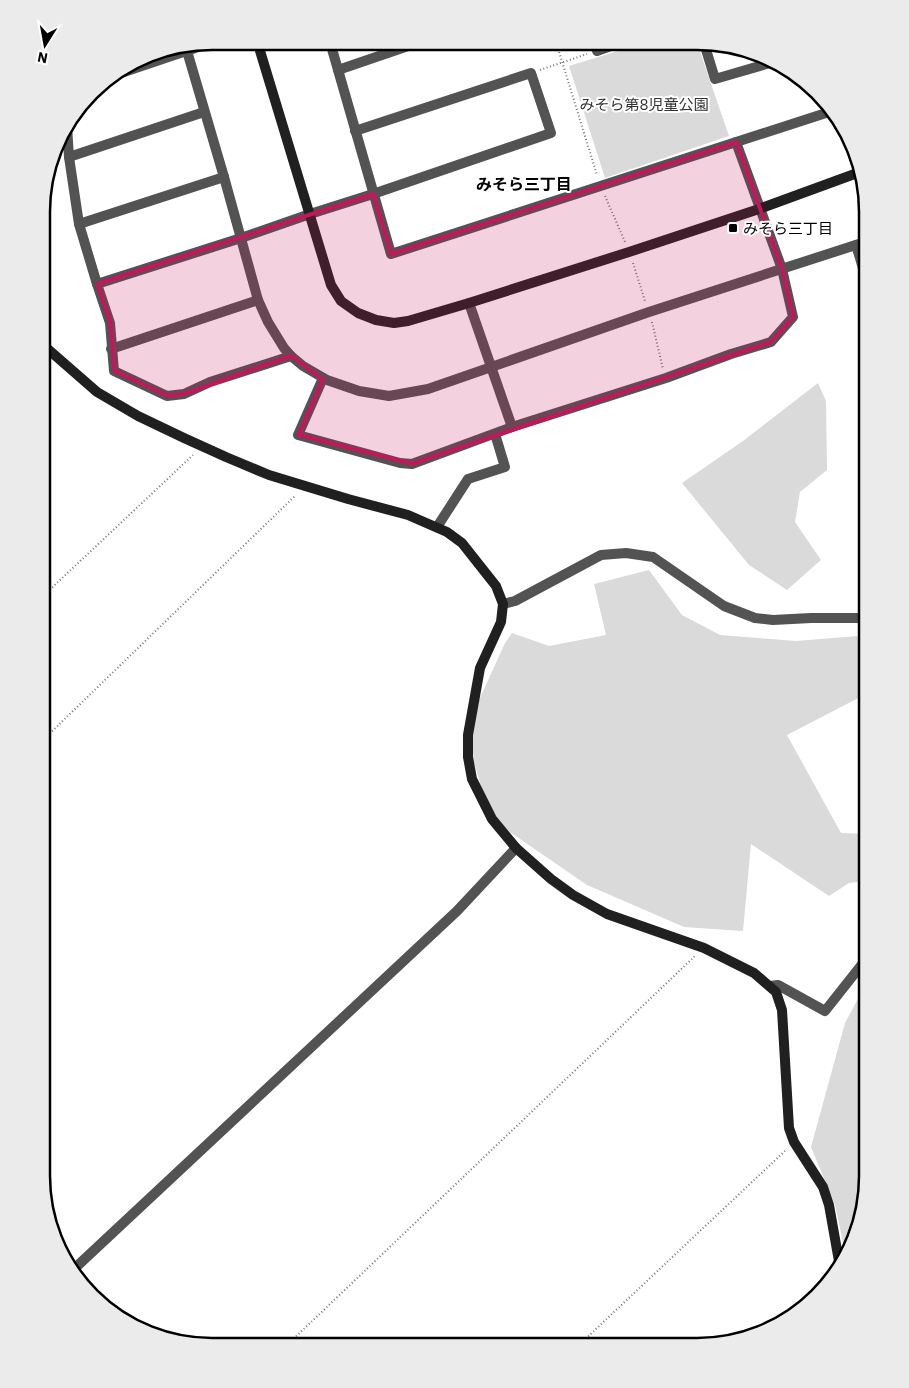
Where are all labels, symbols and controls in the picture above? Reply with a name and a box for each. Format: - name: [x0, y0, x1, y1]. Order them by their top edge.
- north arrow: [20, 20, 70, 70]
- text: N: [36, 48, 49, 68]
- park label: みそら第8児童公園: [579, 95, 709, 114]
- district label: みそら三丁目: [476, 174, 572, 194]
- place label: みそら三丁目: [743, 219, 833, 238]
- marker: みそら三丁目: [727, 222, 739, 234]

